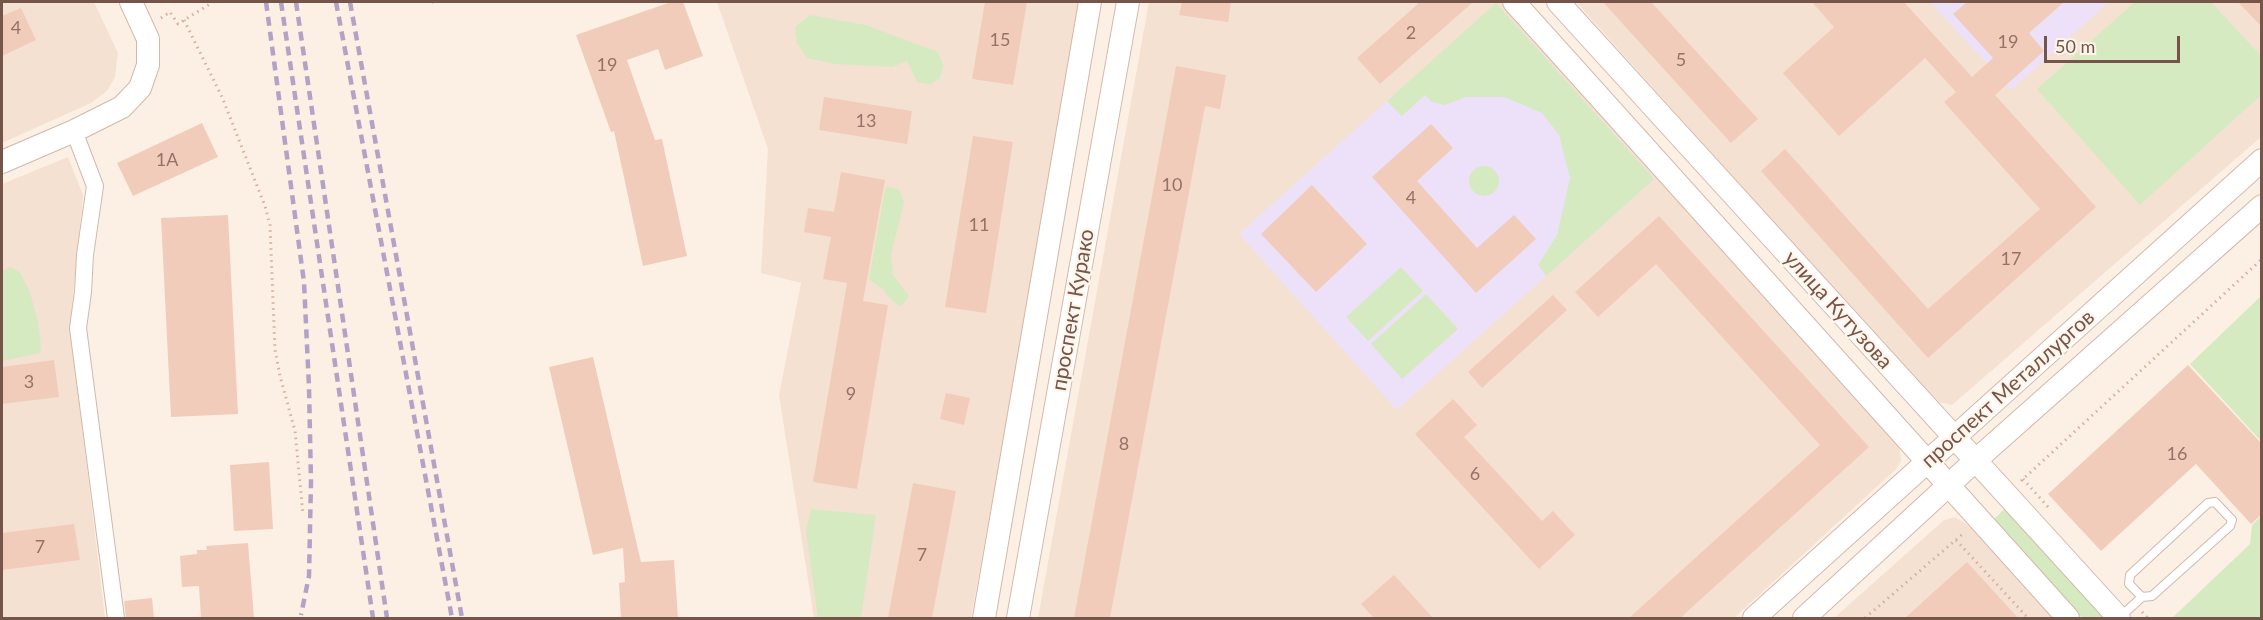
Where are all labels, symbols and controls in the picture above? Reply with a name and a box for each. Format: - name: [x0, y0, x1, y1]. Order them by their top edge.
- house number: 4: [11, 17, 21, 39]
- house number: 2: [1406, 22, 1416, 44]
- scale bar: [2047, 24, 2184, 62]
- house number: 15: [990, 29, 1010, 51]
- house number: 19: [1998, 31, 2018, 53]
- text: 50 m: [2055, 35, 2095, 57]
- house number: 5: [1676, 49, 1686, 71]
- house number: 19: [597, 54, 617, 76]
- house number: 13: [856, 110, 876, 132]
- house number: 1А: [156, 149, 178, 171]
- house number: 10: [1162, 174, 1182, 196]
- house number: 4: [1406, 187, 1416, 209]
- house number: 11: [969, 214, 989, 236]
- street label: проспект Курако: [1046, 227, 1100, 393]
- street label: улица Кутузова: [1778, 246, 1898, 374]
- house number: 17: [2001, 248, 2021, 270]
- street label: проспект Металлургов: [1916, 305, 2100, 473]
- house number: 3: [24, 371, 34, 393]
- house number: 9: [846, 383, 856, 405]
- house number: 8: [1119, 433, 1129, 455]
- house number: 16: [2167, 443, 2187, 465]
- house number: 6: [1470, 463, 1480, 485]
- house number: 7: [35, 536, 45, 558]
- house number: 7: [917, 544, 927, 566]

